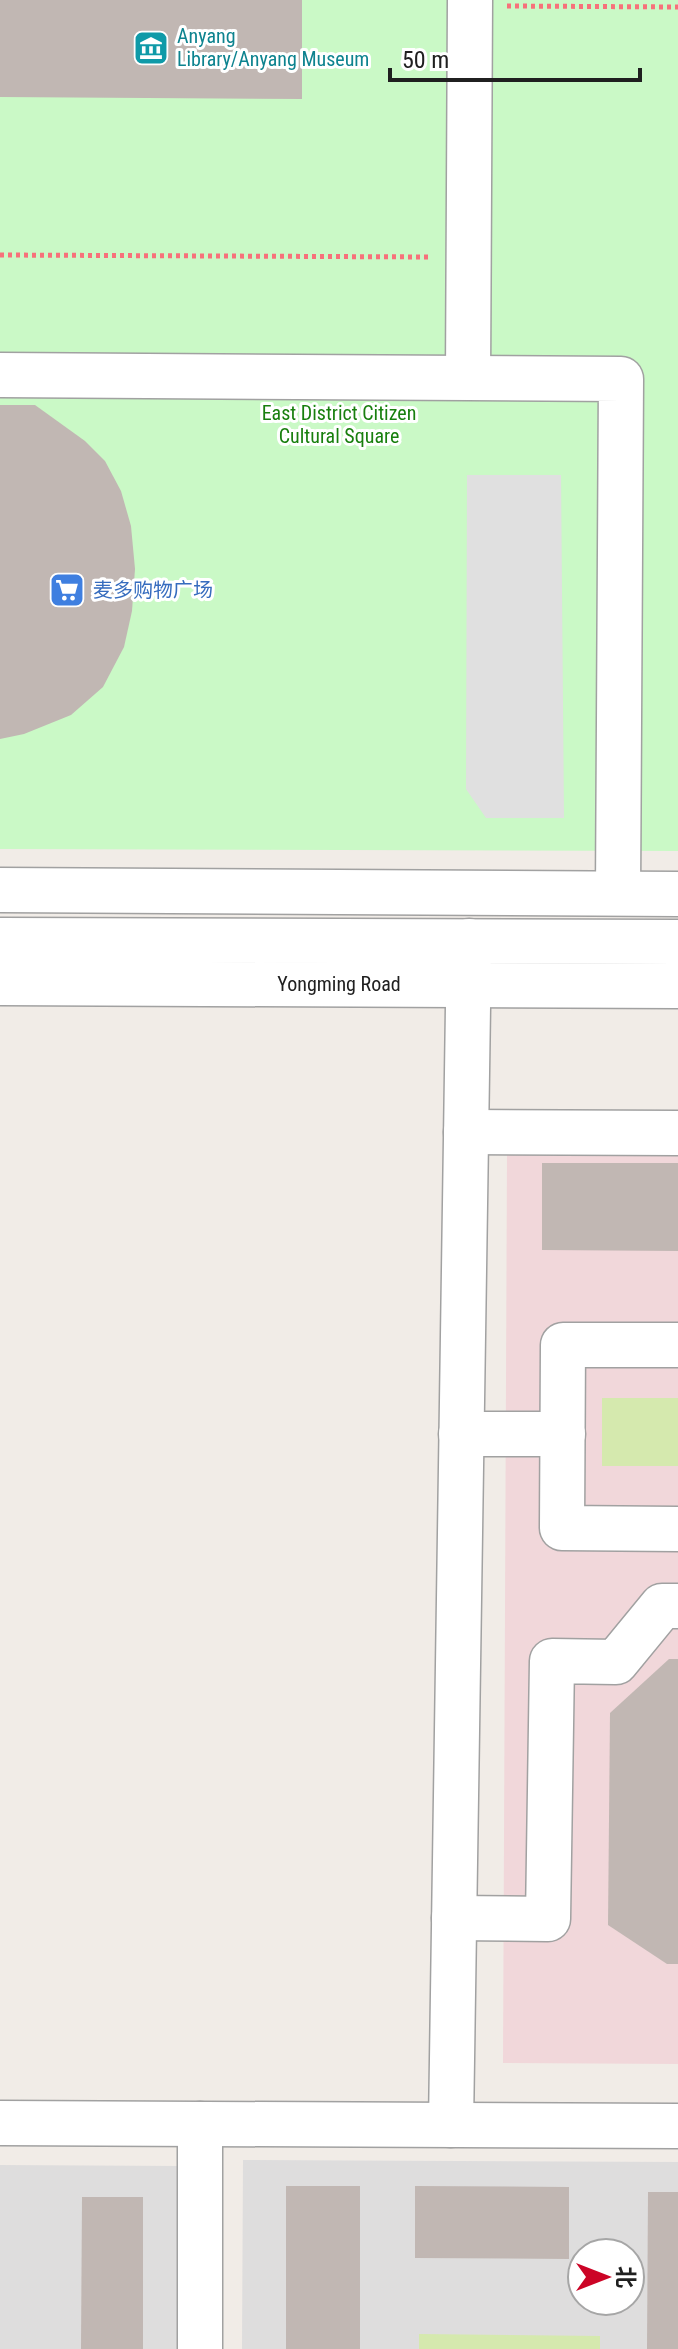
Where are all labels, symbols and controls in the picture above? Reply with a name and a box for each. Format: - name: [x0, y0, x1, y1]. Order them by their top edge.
- place label: Anyang Library/Anyang Museum: [177, 24, 369, 71]
- museum icon: Anyang Library/Anyang Museum: [132, 29, 170, 67]
- scale bar: [390, 32, 640, 82]
- text: 50 m: [402, 46, 449, 74]
- park label: East District Citizen Cultural Square: [262, 401, 416, 448]
- supermarket icon: 麦多购物广场: [48, 571, 86, 609]
- place label: 麦多购物广场: [93, 578, 213, 602]
- street label: Yongming Road: [277, 972, 401, 996]
- north arrow: [566, 2237, 646, 2317]
- text: 北: [613, 2266, 638, 2288]

